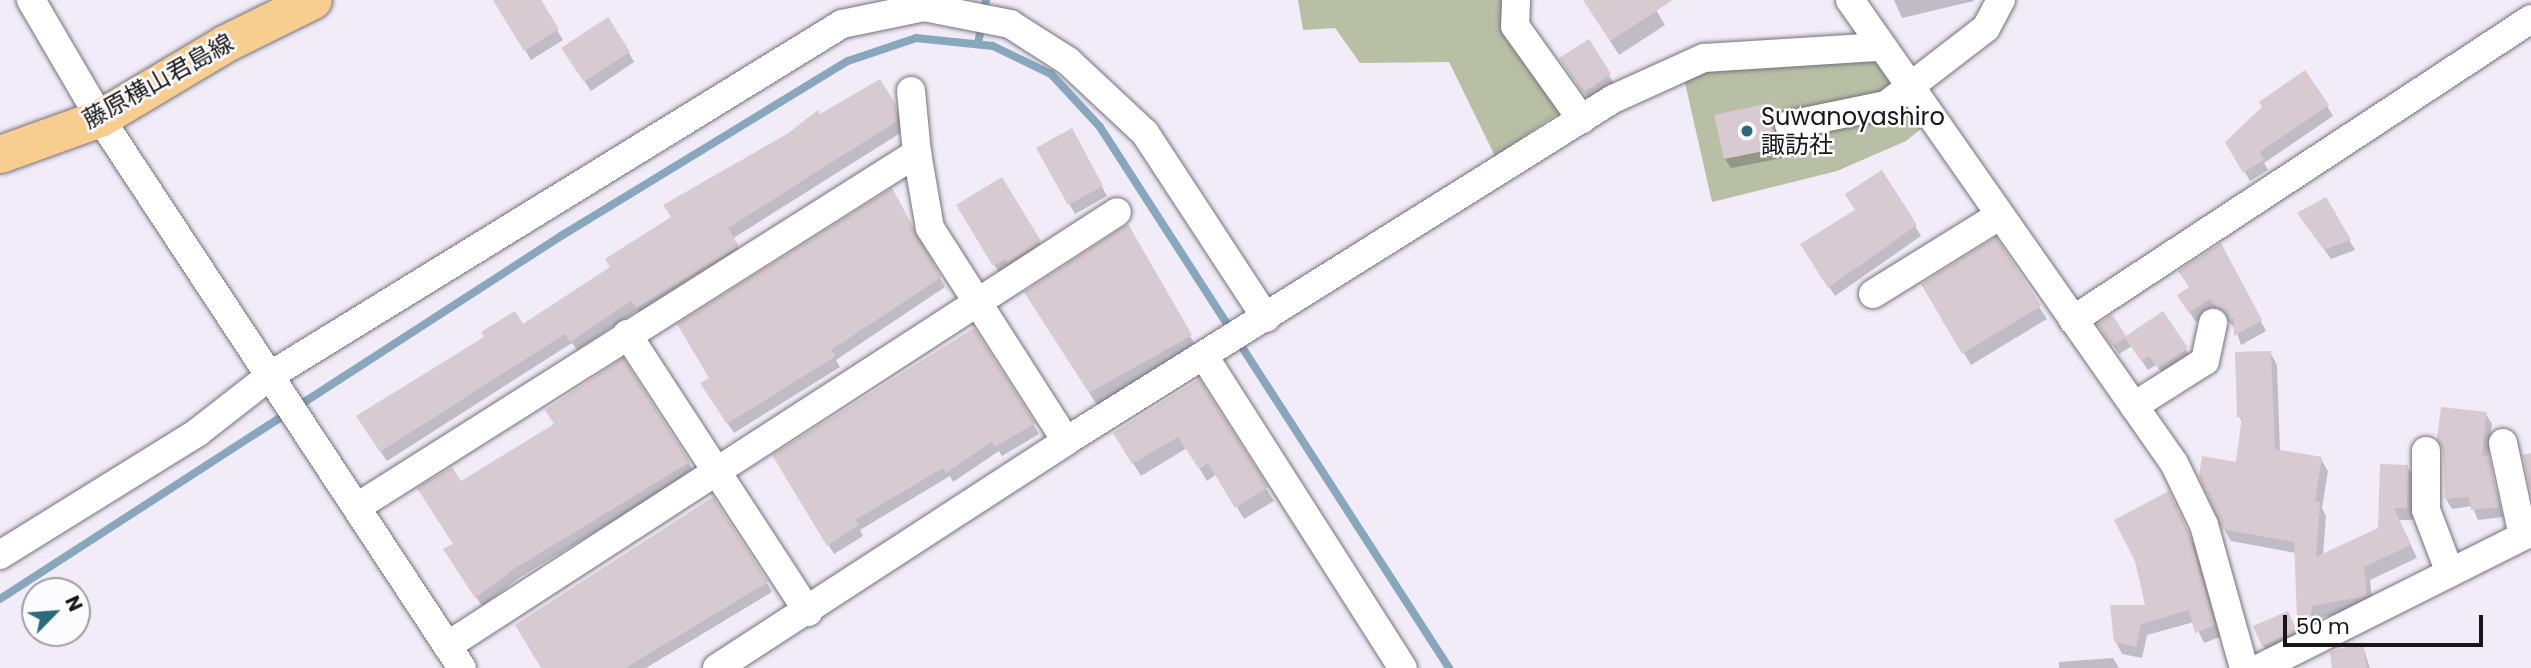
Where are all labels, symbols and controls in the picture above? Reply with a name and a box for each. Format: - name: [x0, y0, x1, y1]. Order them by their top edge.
- street label: 藤原横山君島線: [78, 28, 238, 134]
- place label: Suwanoyashiro 諏訪社: [1761, 103, 1945, 159]
- marker: Suwanoyashiro 諏訪社: [1739, 123, 1755, 139]
- north arrow: [21, 577, 91, 647]
- text: N: [58, 592, 89, 616]
- scale bar: [2286, 602, 2486, 646]
- text: 50 m: [2296, 612, 2350, 641]

